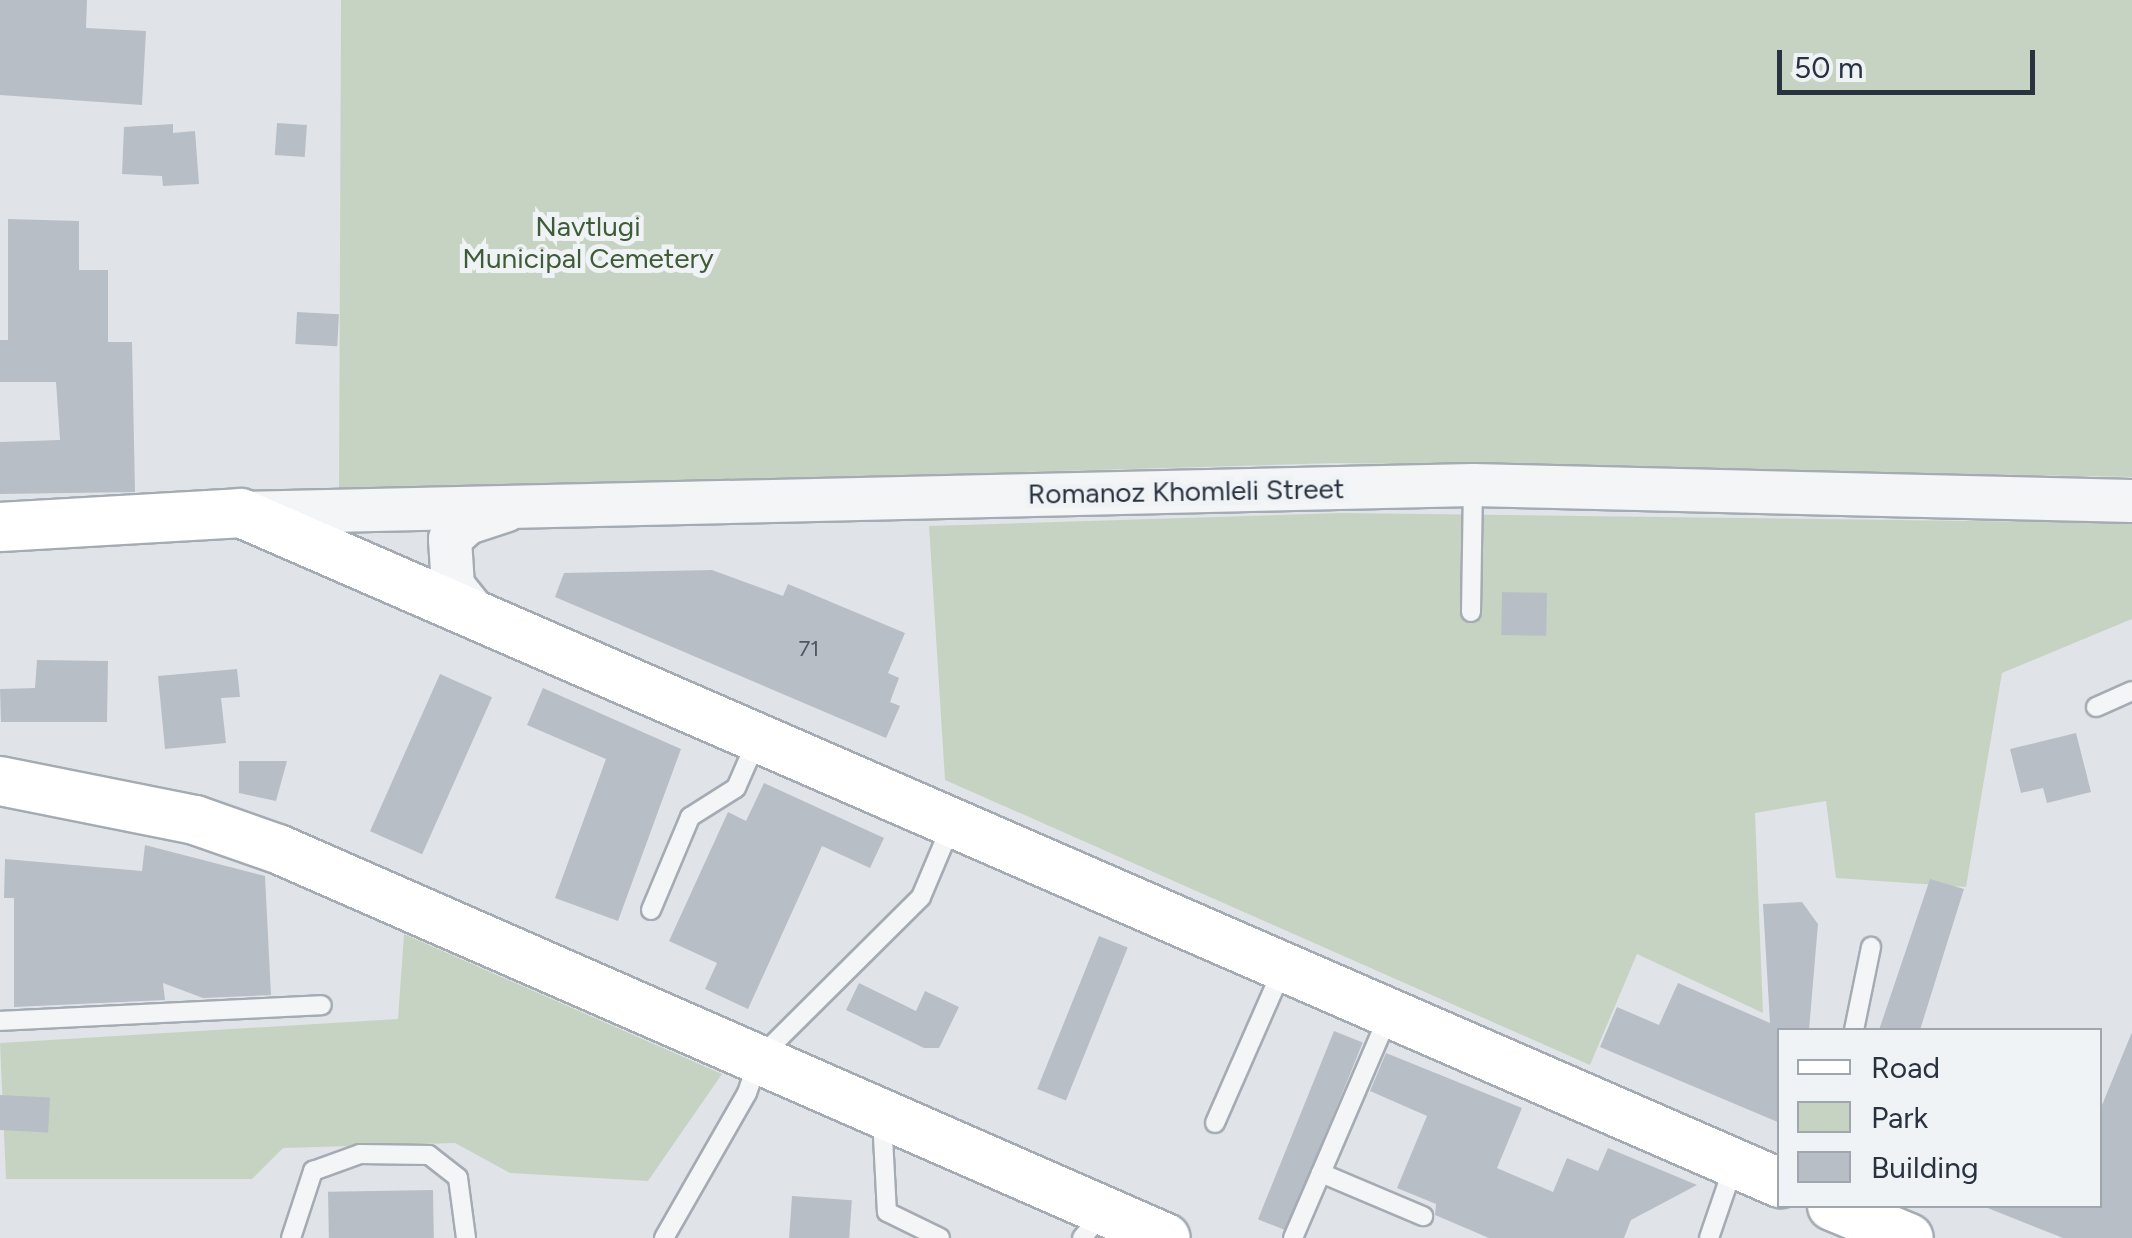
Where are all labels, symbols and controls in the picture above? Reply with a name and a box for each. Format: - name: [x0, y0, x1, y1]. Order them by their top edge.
- scale bar: [1782, 30, 2040, 92]
- text: 50 m: [1794, 49, 1863, 86]
- park label: Navtlugi Municipal Cemetery: [462, 209, 714, 275]
- street label: Romanoz Khomleli Street: [1027, 471, 1345, 511]
- house number: 71: [799, 636, 819, 662]
- legend: [1777, 1028, 2102, 1208]
- text: Road: [1871, 1049, 1940, 1086]
- text: Park: [1871, 1099, 1928, 1136]
- text: Building: [1871, 1149, 1979, 1186]

